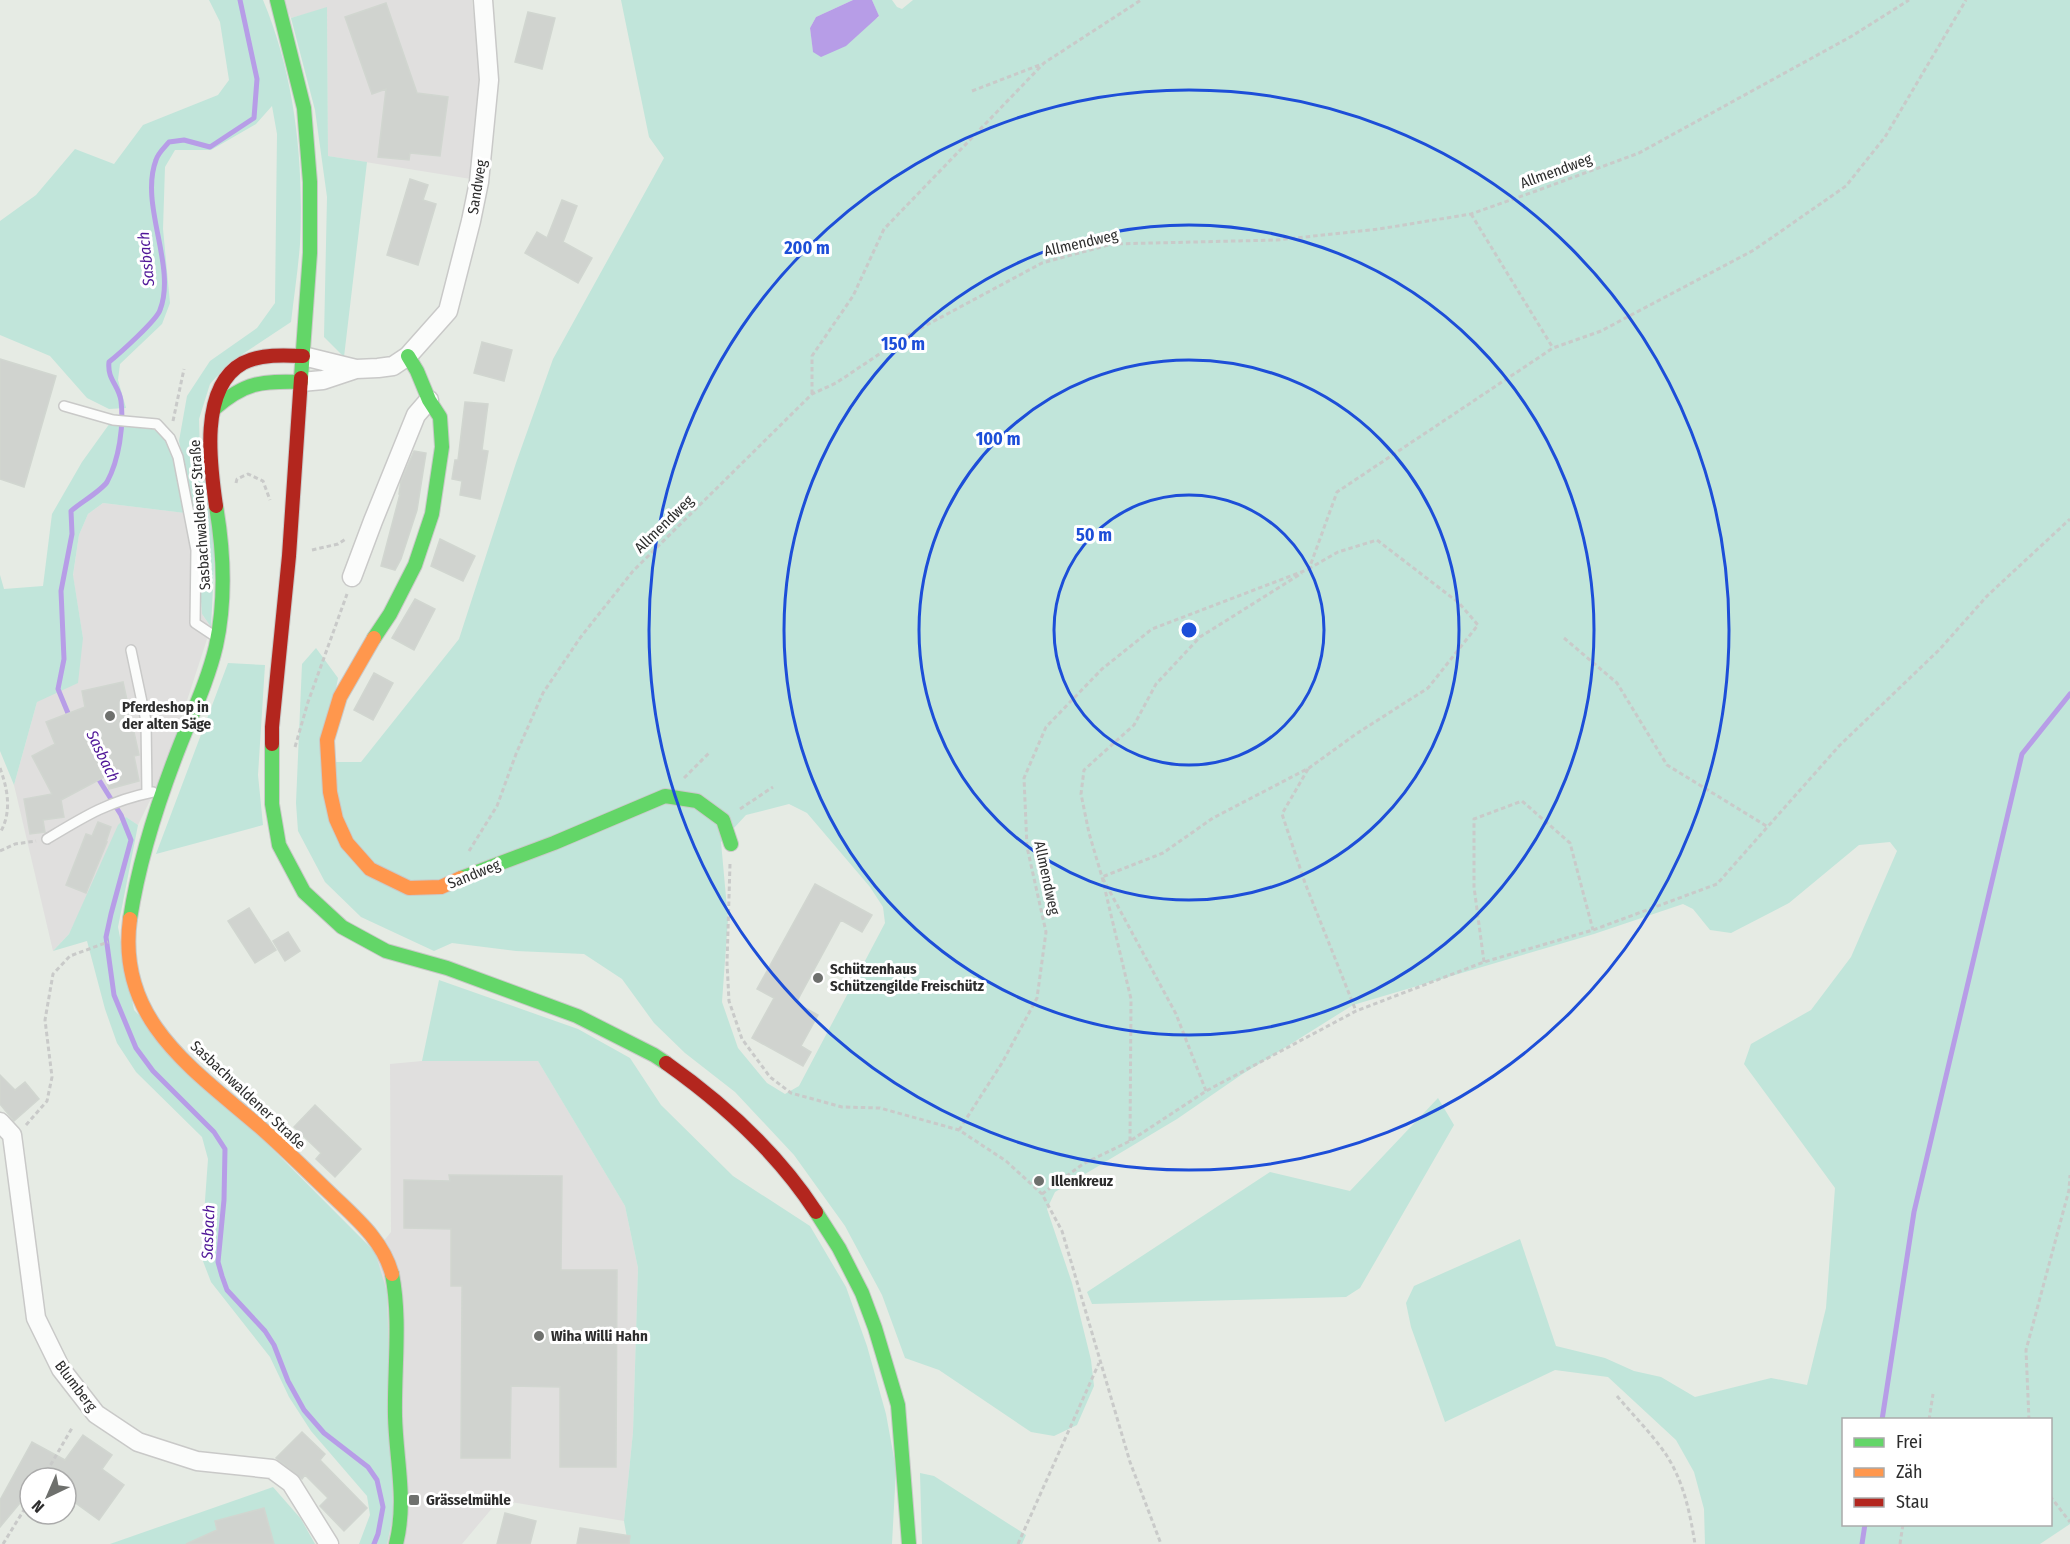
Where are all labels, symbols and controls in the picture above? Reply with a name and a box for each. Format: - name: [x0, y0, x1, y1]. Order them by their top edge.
- street label: Allmendweg: [1518, 150, 1594, 192]
- street label: Sandweg: [464, 158, 490, 216]
- street label: Allmendweg: [1042, 226, 1120, 260]
- water label: Sasbach: [134, 231, 158, 288]
- text: 200 m: [783, 237, 830, 259]
- text: 150 m: [881, 333, 925, 355]
- text: 100 m: [976, 428, 1020, 450]
- street label: Sasbachwaldener Straße: [186, 439, 214, 591]
- street label: Allmendweg: [631, 491, 697, 557]
- text: 50 m: [1076, 524, 1112, 546]
- centre of rings: [1179, 620, 1199, 640]
- place label: Pferdeshop in der alten Säge: [122, 698, 212, 733]
- marker: Pferdeshop in der alten Säge: [103, 709, 117, 723]
- water label: Sasbach: [82, 726, 124, 785]
- street label: Allmendweg: [1030, 839, 1064, 917]
- street label: Sandweg: [445, 855, 503, 893]
- place label: Schützenhaus Schützengilde Freischütz: [830, 960, 985, 995]
- marker: Schützenhaus Schützengilde Freischütz: [811, 971, 825, 985]
- street label: Sasbachwaldener Straße: [187, 1037, 309, 1153]
- place label: Illenkreuz: [1051, 1172, 1114, 1190]
- marker: Illenkreuz: [1032, 1174, 1046, 1188]
- water label: Sasbach: [198, 1204, 218, 1261]
- place label: Wiha Willi Hahn: [551, 1327, 648, 1345]
- marker: Wiha Willi Hahn: [532, 1329, 546, 1343]
- street label: Blumberg: [51, 1357, 101, 1415]
- legend: [1842, 1418, 2052, 1526]
- text: Frei: [1896, 1431, 1922, 1453]
- text: Zäh: [1896, 1461, 1923, 1483]
- north arrow: [18, 1466, 78, 1526]
- place label: Grässelmühle: [426, 1491, 511, 1509]
- text: Stau: [1896, 1491, 1929, 1513]
- marker: Grässelmühle: [407, 1493, 421, 1507]
- text: N: [28, 1496, 48, 1517]

